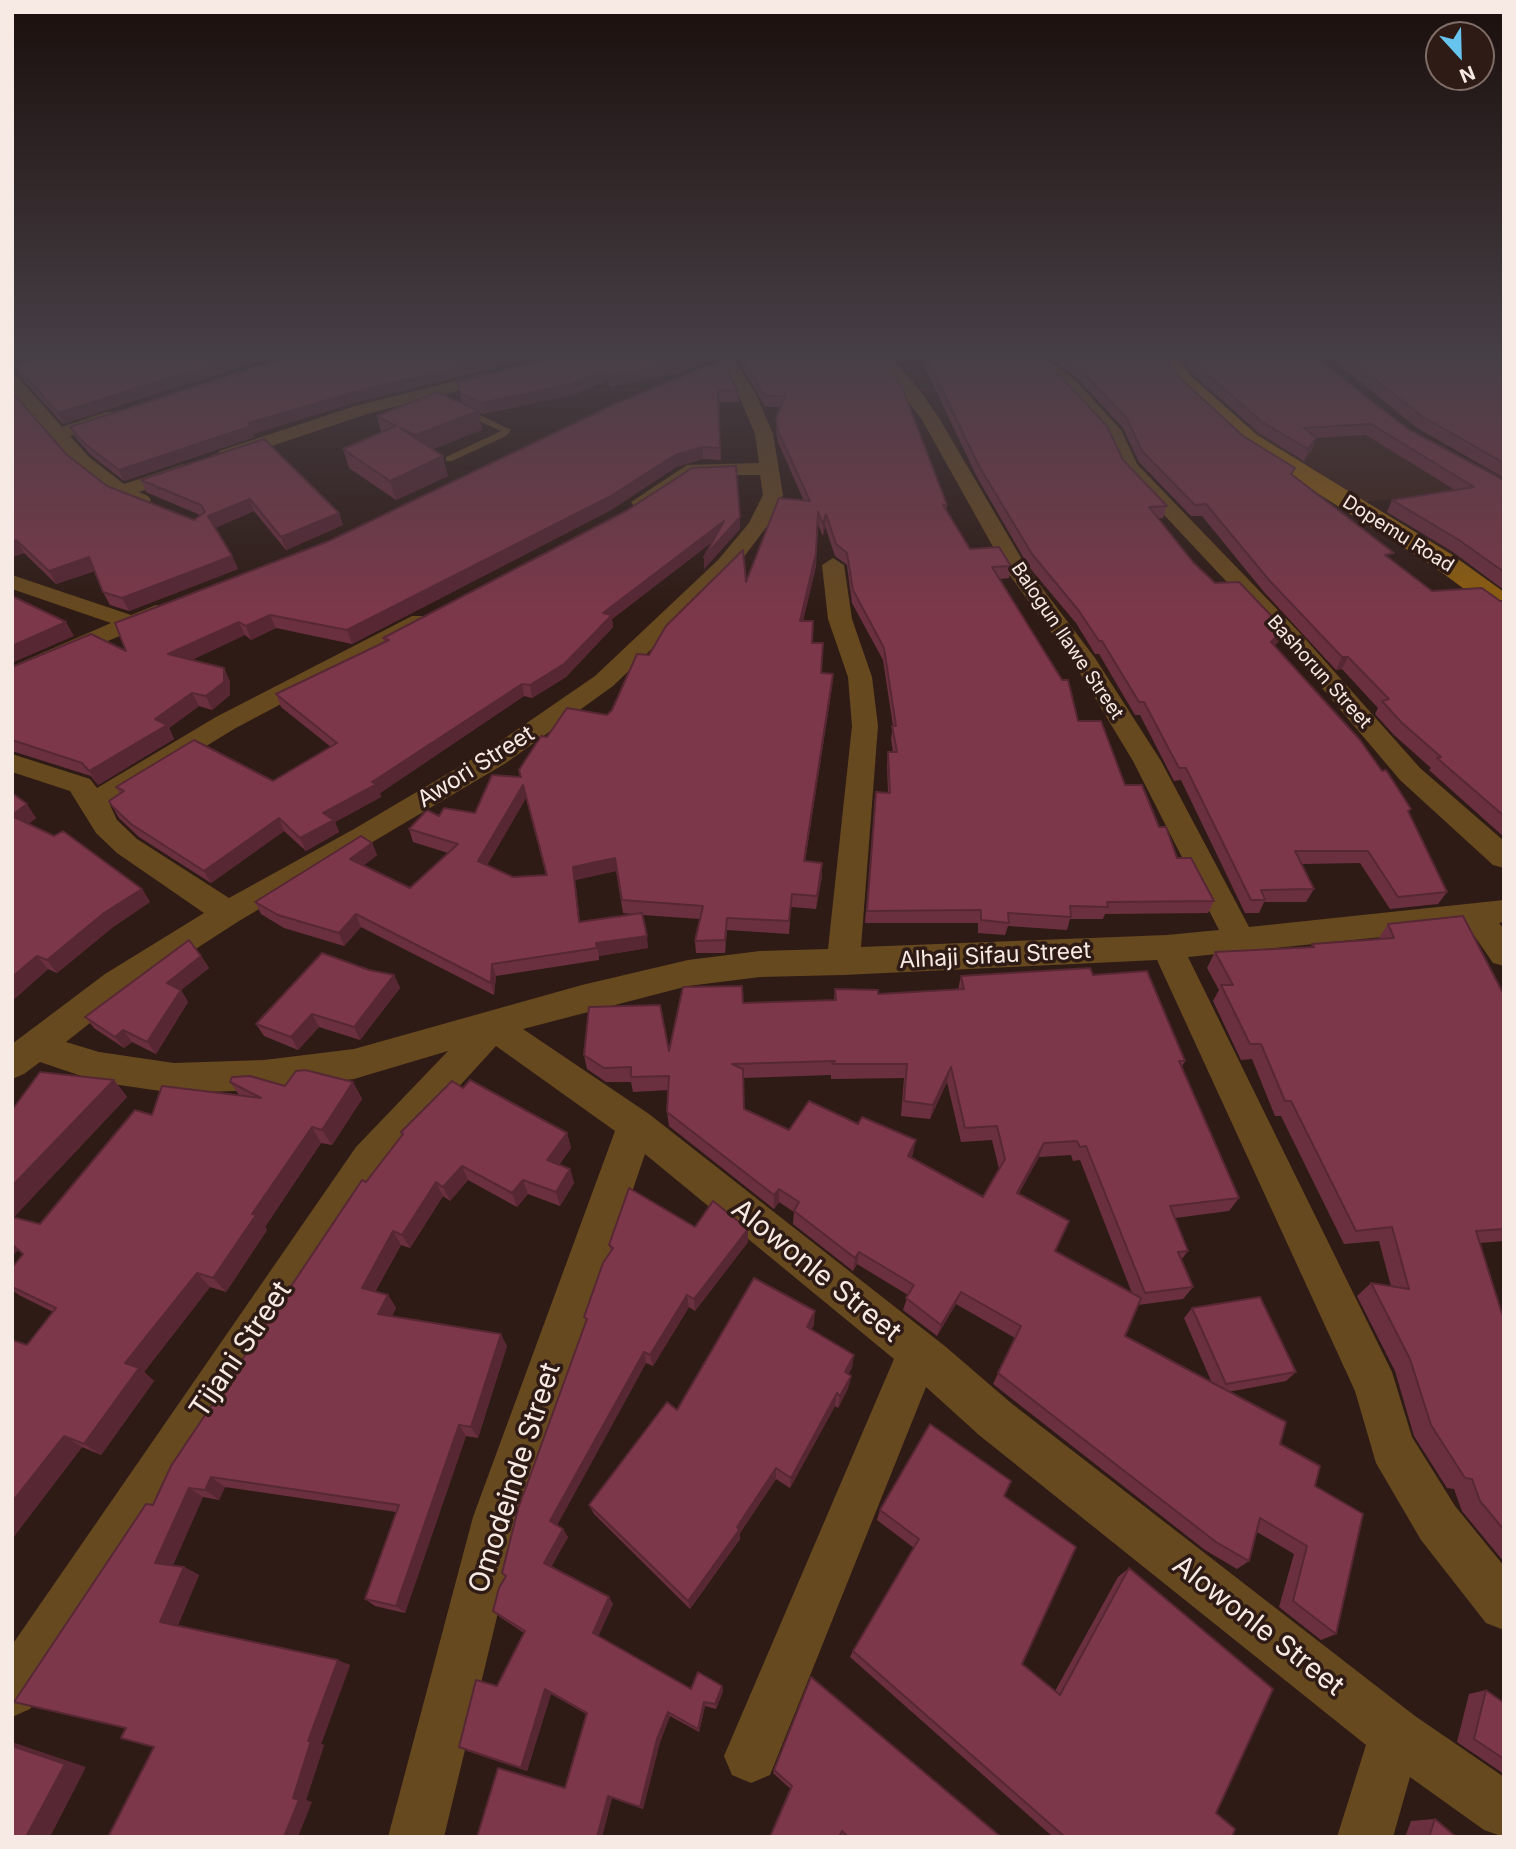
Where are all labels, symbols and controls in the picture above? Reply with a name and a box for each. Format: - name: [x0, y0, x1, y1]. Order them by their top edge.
- north arrow: [1425, 21, 1495, 91]
- text: N: [1456, 61, 1478, 87]
- street label: Dopemu Road: [1338, 491, 1458, 577]
- street label: Balogun Ilawe Street: [1006, 558, 1128, 724]
- street label: Bashorun Street: [1262, 611, 1376, 733]
- street label: Awori Street: [413, 720, 539, 814]
- street label: Alhaji Sifau Street: [898, 937, 1092, 975]
- street label: Alowonle Street: [725, 1192, 907, 1350]
- street label: Tijani Street: [183, 1275, 299, 1425]
- street label: Omodeinde Street: [462, 1359, 568, 1597]
- street label: Alowonle Street: [1166, 1549, 1350, 1703]

